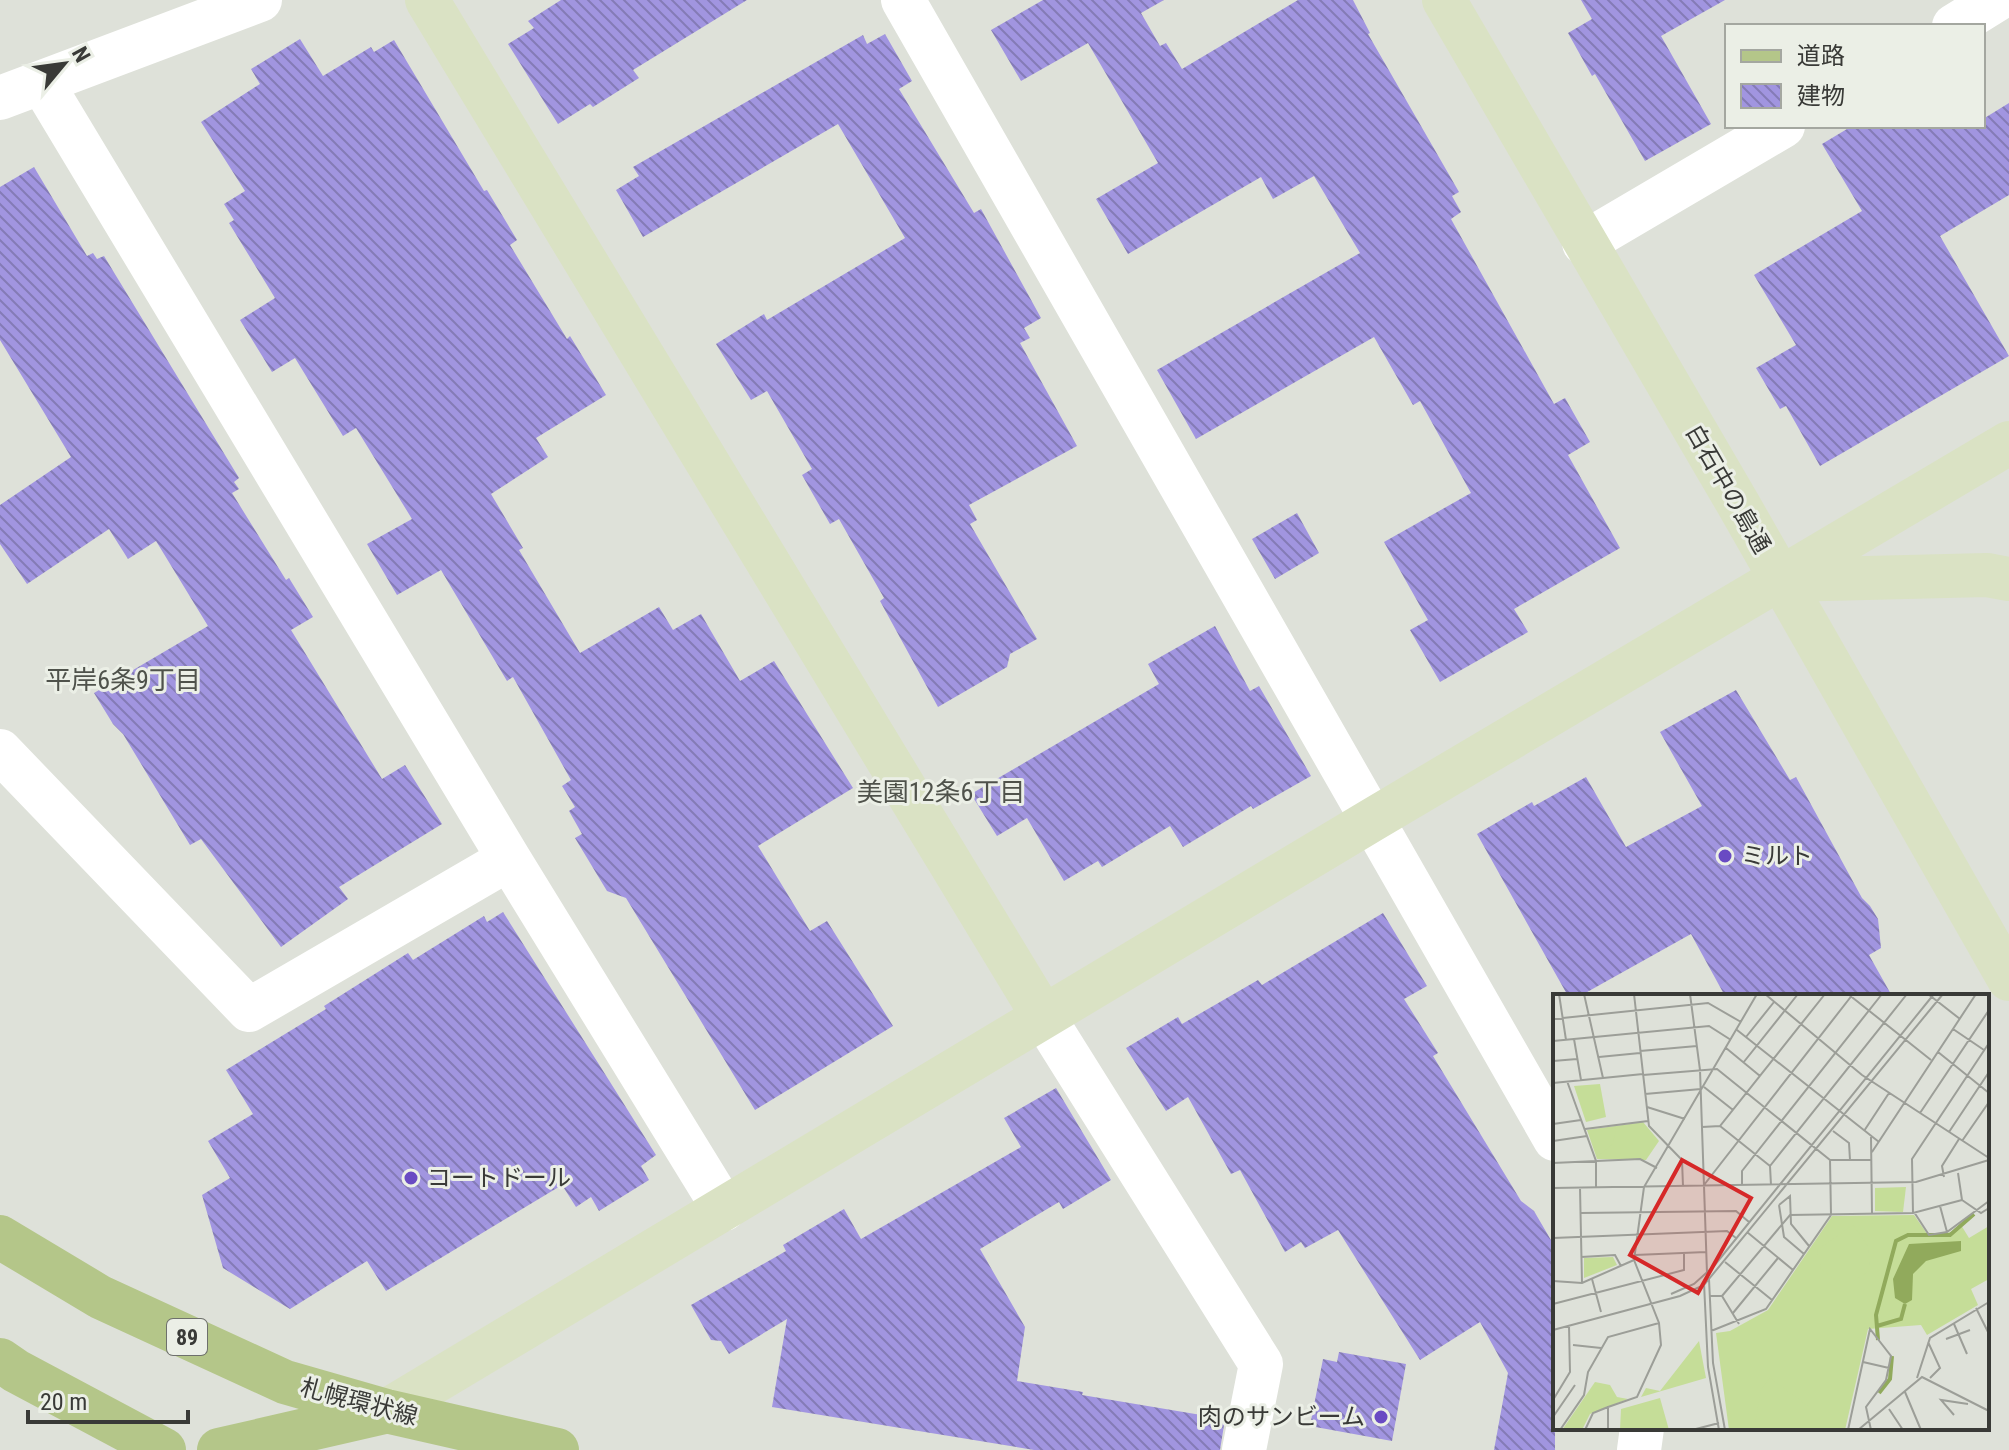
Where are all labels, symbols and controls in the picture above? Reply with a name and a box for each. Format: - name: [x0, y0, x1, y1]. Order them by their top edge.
- north arrow: [24, 24, 104, 104]
- legend: [1725, 24, 1985, 128]
- text: 道路: [1797, 42, 1845, 70]
- text: N: [67, 43, 95, 67]
- text: 建物: [1797, 82, 1845, 110]
- street label: 白石中の島通: [1680, 420, 1776, 558]
- district label: 平岸6条9丁目: [45, 665, 201, 695]
- district label: 美園12条6丁目: [857, 777, 1025, 807]
- place label: ミルト: [1741, 842, 1813, 870]
- marker: ミルト: [1716, 847, 1734, 865]
- inset map: [1553, 994, 1989, 1430]
- place label: コートドール: [427, 1164, 571, 1192]
- marker: コートドール: [402, 1169, 420, 1187]
- road number: 89: [167, 1319, 207, 1355]
- street label: 札幌環状線: [297, 1373, 421, 1431]
- scale bar: [28, 1374, 188, 1424]
- text: 20 m: [40, 1388, 87, 1416]
- place label: 肉のサンビーム: [1198, 1403, 1365, 1431]
- marker: 肉のサンビーム: [1372, 1408, 1390, 1426]

